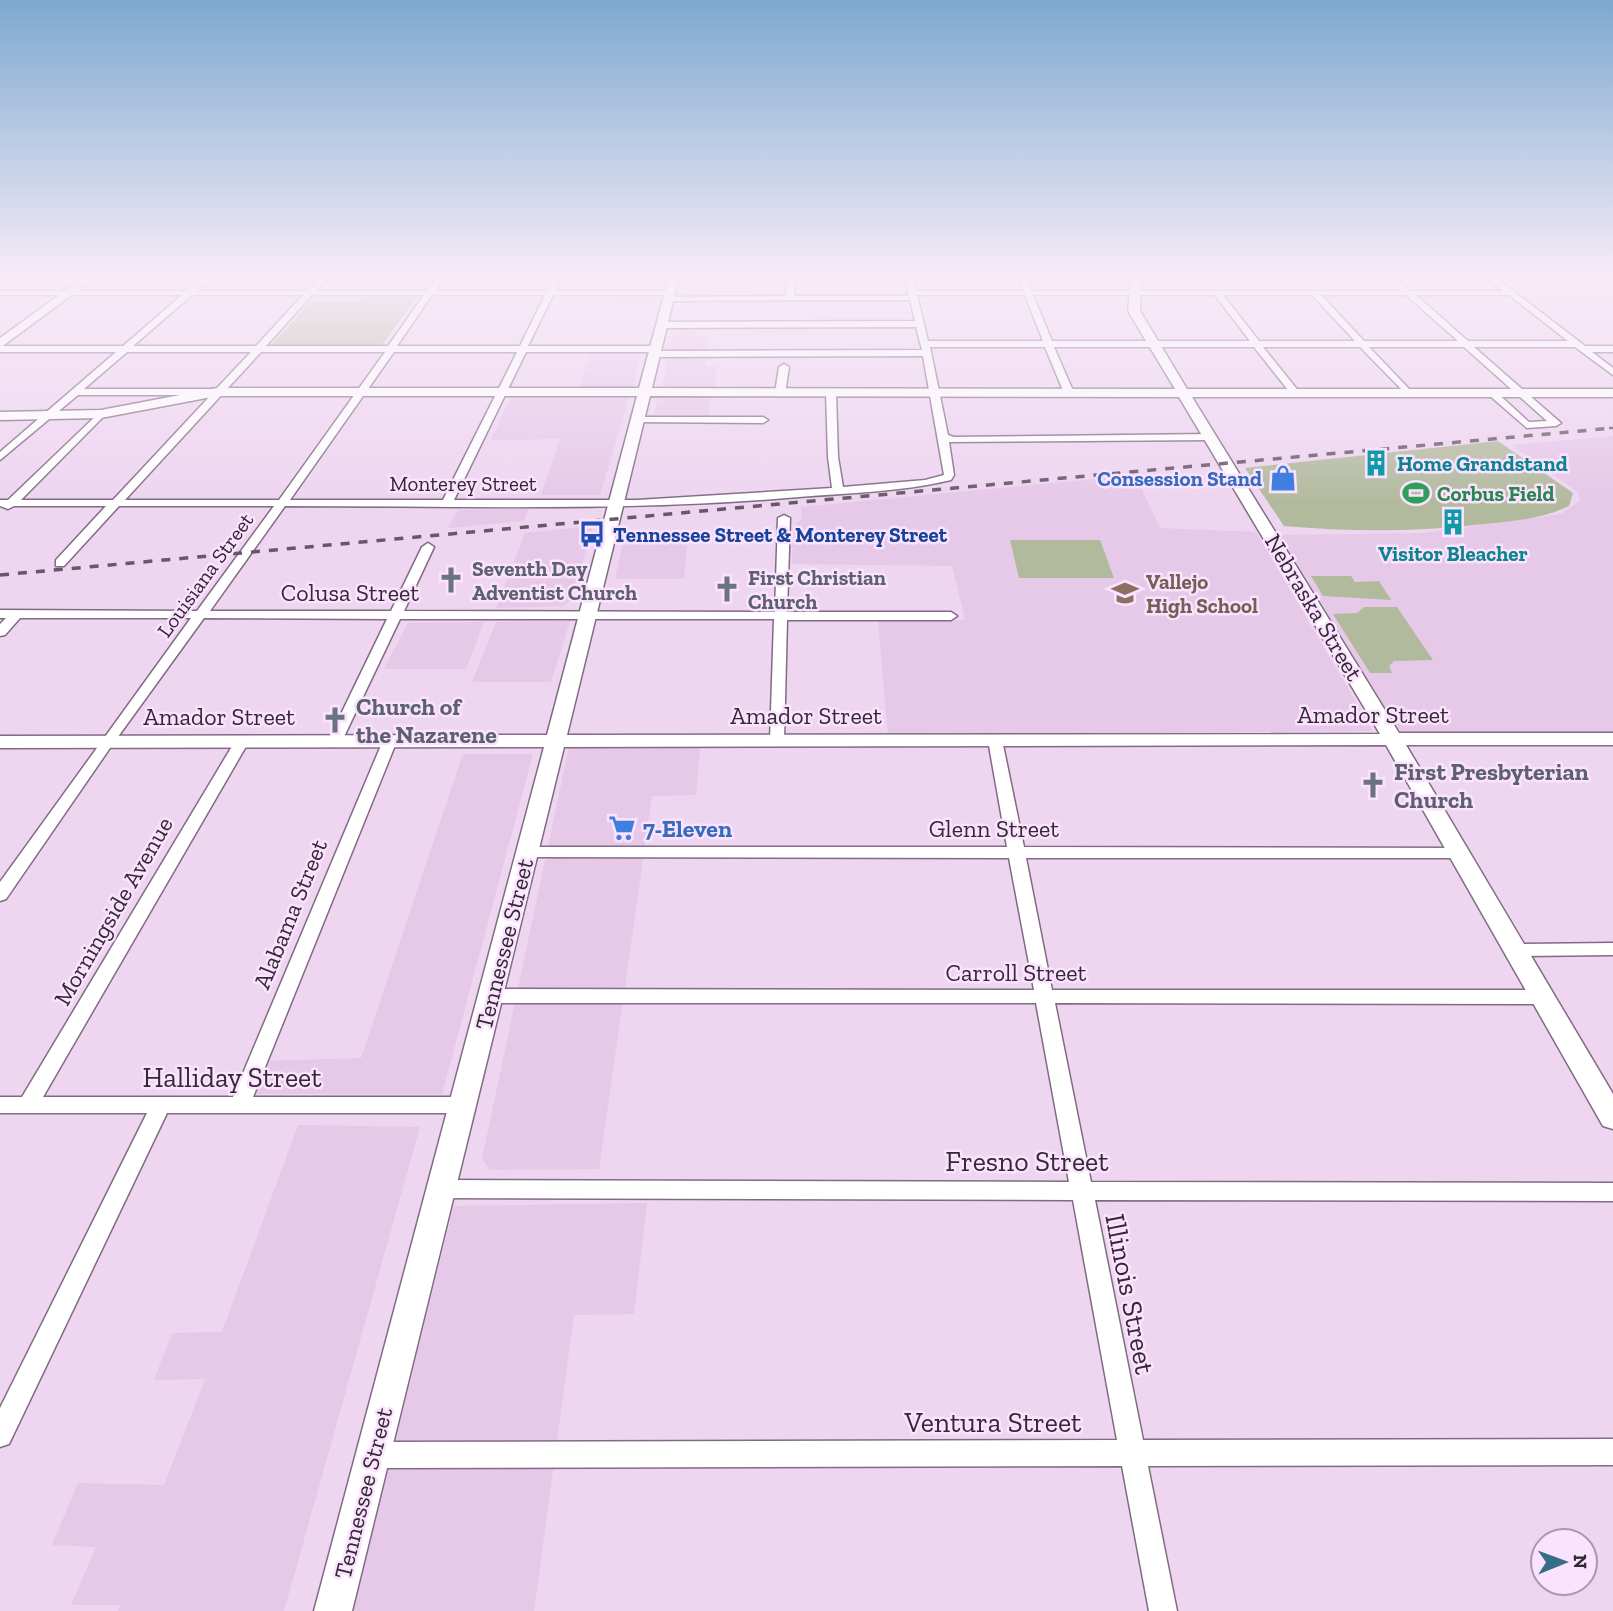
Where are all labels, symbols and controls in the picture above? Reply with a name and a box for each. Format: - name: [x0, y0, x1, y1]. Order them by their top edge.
- building icon: Home Grandstand: [1361, 448, 1391, 478]
- place label: Home Grandstand: [1397, 451, 1568, 476]
- shop icon: Consession Stand: [1268, 463, 1298, 493]
- place label: Consession Stand: [1097, 466, 1262, 491]
- street label: Monterey Street: [389, 471, 537, 496]
- sports icon: Corbus Field: [1401, 478, 1431, 508]
- place label: Corbus Field: [1437, 481, 1555, 506]
- building icon: Visitor Bleacher: [1438, 507, 1468, 537]
- street label: Louisiana Street: [152, 508, 259, 642]
- bus stop icon: Tennessee Street & Monterey Street: [577, 519, 607, 549]
- place label: Tennessee Street & Monterey Street: [613, 522, 948, 547]
- street label: Nebraska Street: [1259, 528, 1369, 686]
- place label: Visitor Bleacher: [1378, 541, 1528, 566]
- place label: Seventh Day Adventist Church: [472, 556, 637, 605]
- church icon: Seventh Day Adventist Church: [436, 565, 466, 595]
- place label: First Christian Church: [748, 565, 887, 614]
- place label: Vallejo High School: [1146, 569, 1258, 618]
- church icon: First Christian Church: [712, 574, 742, 604]
- street label: Colusa Street: [281, 578, 419, 607]
- school or university icon: Vallejo High School: [1110, 578, 1140, 608]
- place label: Church of the Nazarene: [356, 692, 497, 749]
- street label: Amador Street: [1297, 700, 1449, 729]
- street label: Amador Street: [730, 701, 882, 730]
- street label: Amador Street: [143, 702, 295, 731]
- church icon: Church of the Nazarene: [320, 705, 350, 735]
- place label: First Presbyterian Church: [1394, 757, 1589, 814]
- church icon: First Presbyterian Church: [1358, 770, 1388, 800]
- street label: Morningside Avenue: [47, 812, 179, 1010]
- supermarket icon: 7-Eleven: [607, 813, 637, 843]
- place label: 7-Eleven: [643, 814, 732, 843]
- street label: Glenn Street: [929, 814, 1059, 843]
- street label: Alabama Street: [247, 835, 333, 993]
- street label: Tennessee Street: [469, 855, 539, 1033]
- street label: Carroll Street: [945, 958, 1087, 987]
- street label: Halliday Street: [142, 1061, 322, 1094]
- street label: Fresno Street: [945, 1145, 1109, 1178]
- street label: Illinois Street: [1098, 1211, 1162, 1377]
- street label: Tennessee Street: [328, 1404, 398, 1582]
- street label: Ventura Street: [903, 1406, 1082, 1439]
- north arrow: [1529, 1527, 1599, 1597]
- text: N: [1569, 1554, 1592, 1569]

